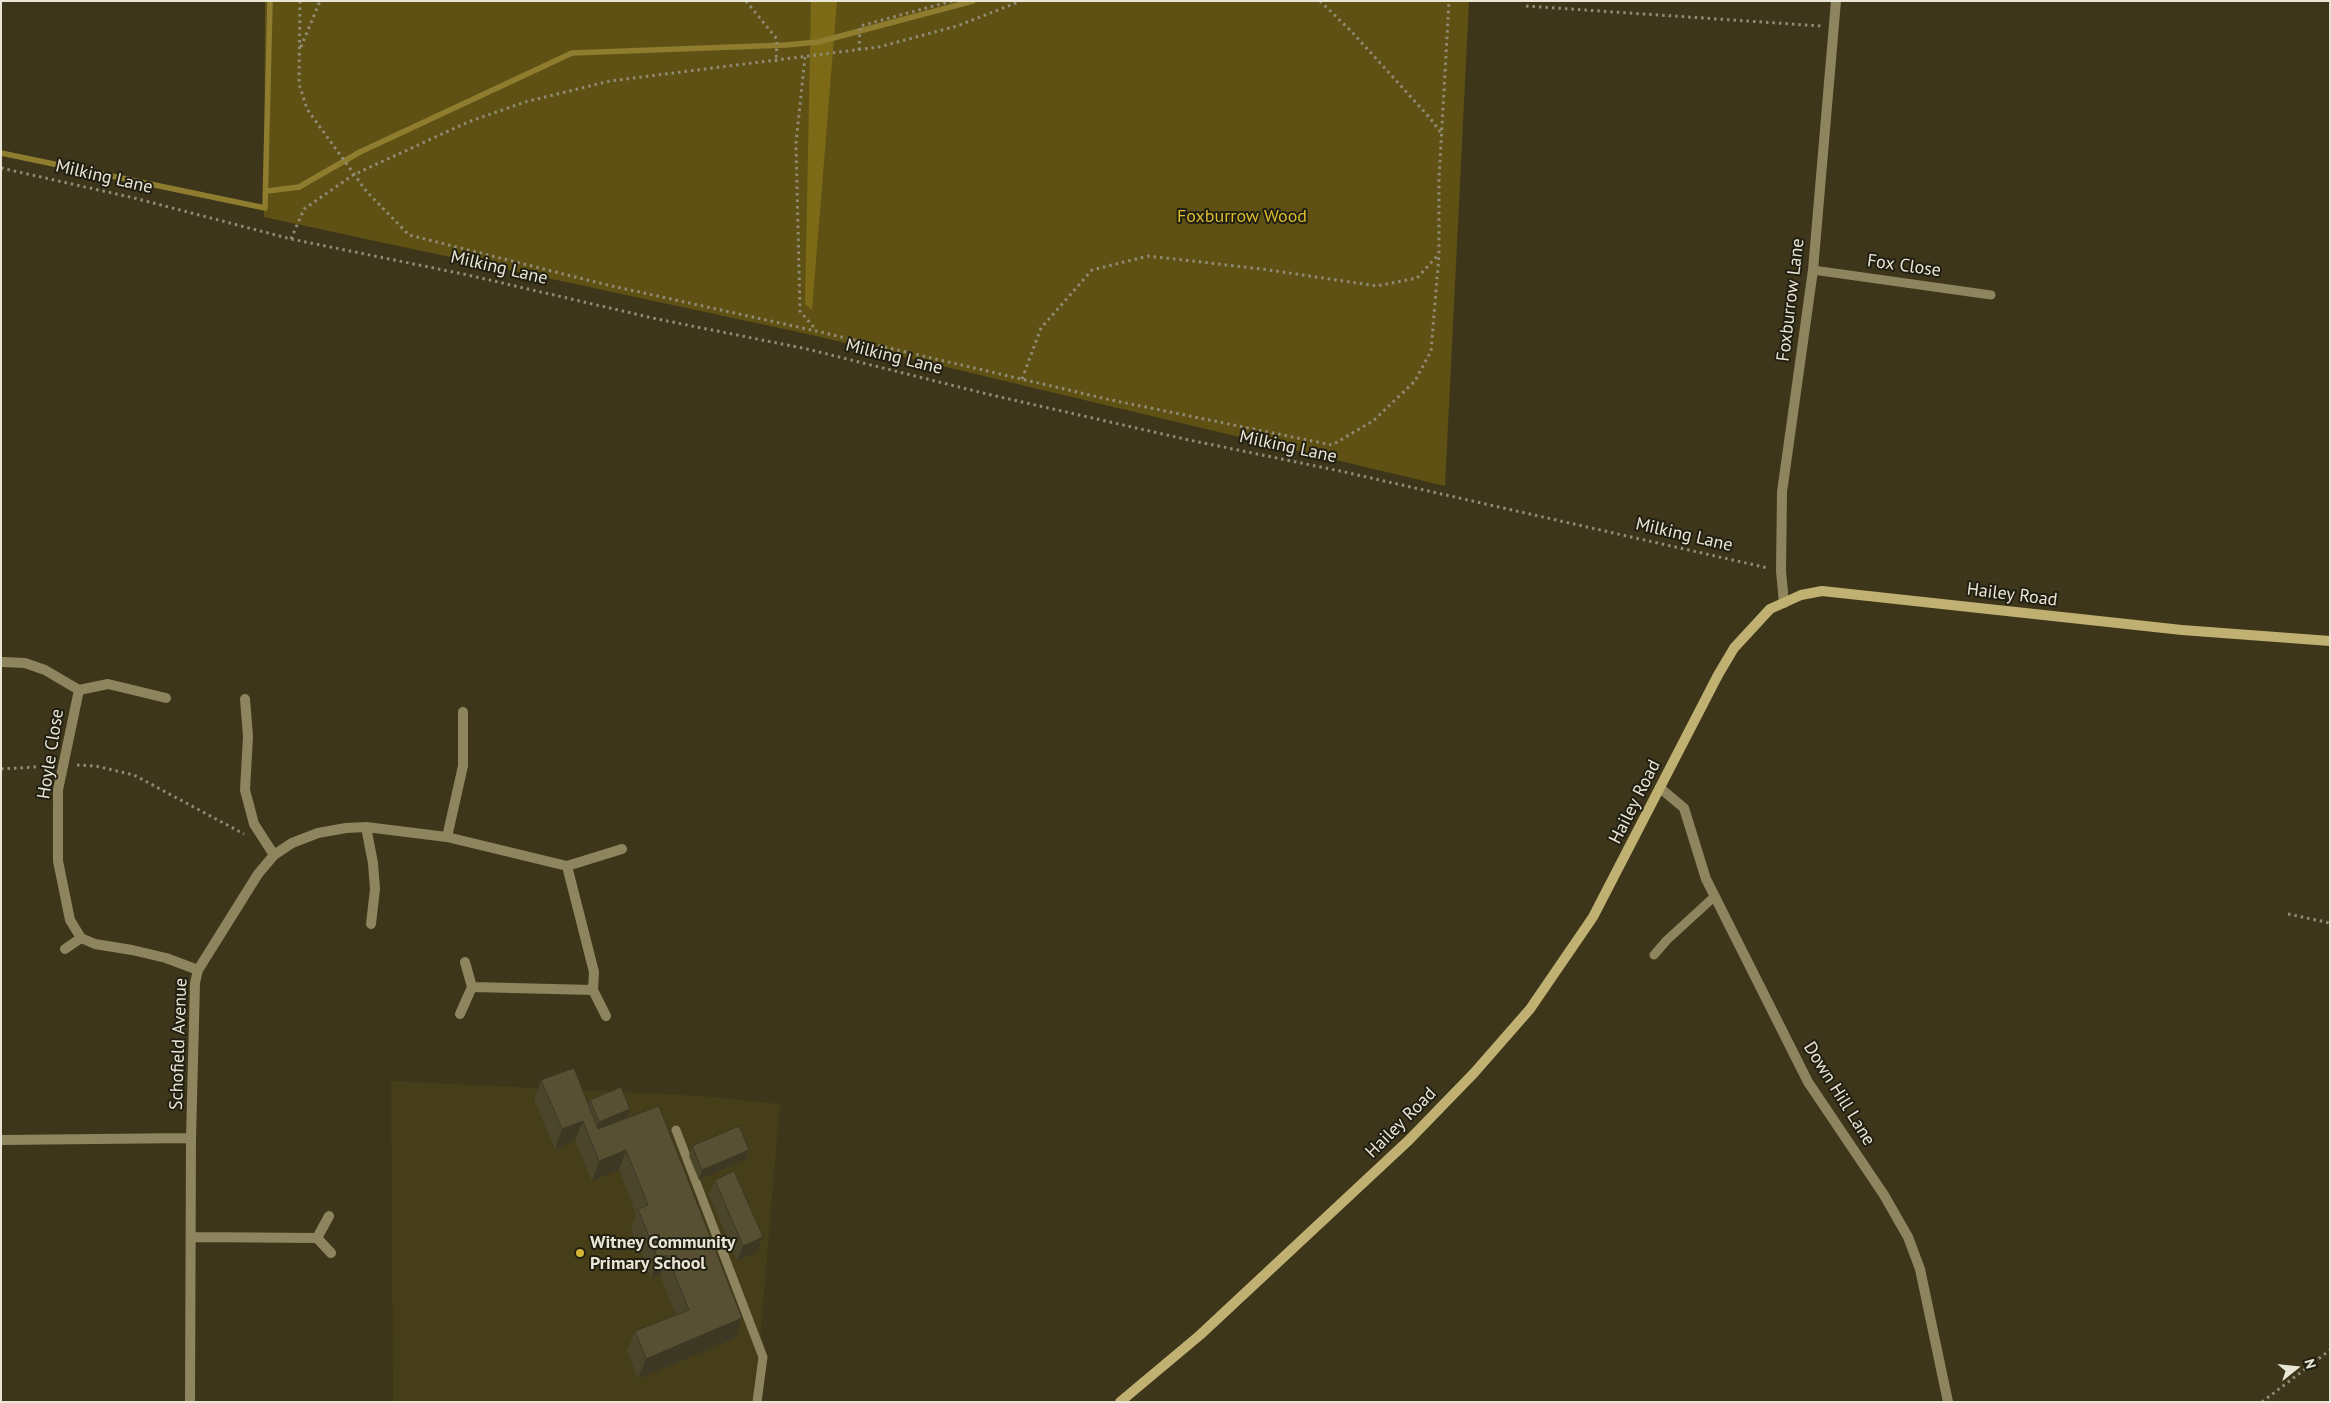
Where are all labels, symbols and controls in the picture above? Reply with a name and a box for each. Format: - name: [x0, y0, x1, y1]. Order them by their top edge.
- street label: Milking Lane: [53, 155, 155, 199]
- park label: Foxburrow Wood: [1177, 206, 1307, 228]
- street label: Foxburrow Lane: [1773, 237, 1809, 363]
- street label: Milking Lane: [448, 246, 550, 290]
- street label: Fox Close: [1866, 250, 1942, 282]
- street label: Milking Lane: [843, 335, 945, 379]
- street label: Milking Lane: [1237, 426, 1339, 468]
- street label: Milking Lane: [1633, 513, 1735, 557]
- street label: Hailey Road: [1965, 579, 2059, 611]
- street label: Hoyle Close: [33, 707, 69, 801]
- street label: Hailey Road: [1605, 756, 1665, 848]
- street label: Schofield Avenue: [166, 978, 192, 1110]
- street label: Down Hill Lane: [1799, 1038, 1879, 1150]
- street label: Hailey Road: [1361, 1083, 1441, 1163]
- place label: Witney Community Primary School: [590, 1232, 735, 1274]
- marker: Witney Community Primary School: [574, 1247, 586, 1259]
- north arrow: [2271, 1343, 2321, 1393]
- text: N: [2300, 1357, 2320, 1371]

